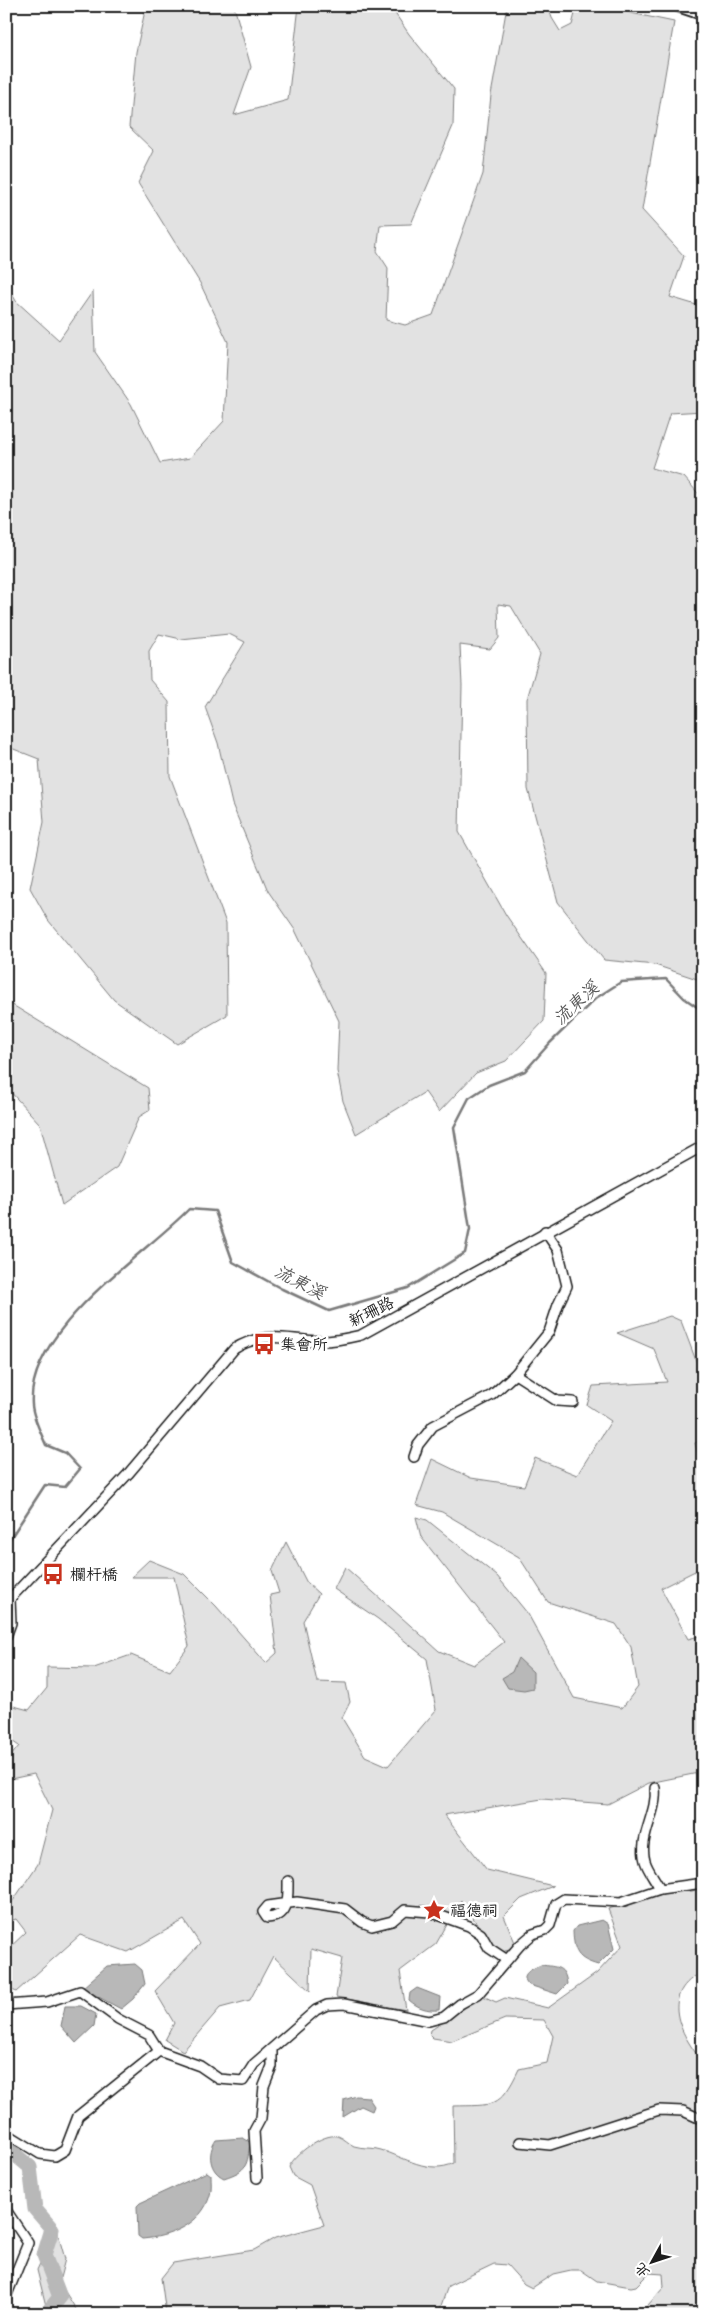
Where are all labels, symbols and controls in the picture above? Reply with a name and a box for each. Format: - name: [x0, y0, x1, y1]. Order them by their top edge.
- water label: 流東溪: [545, 972, 607, 1033]
- water label: 流東溪: [269, 1255, 332, 1309]
- street label: 新珊路: [343, 1288, 399, 1335]
- place label: 集會所: [280, 1330, 328, 1359]
- bus stop icon: 集會所: [251, 1331, 277, 1357]
- place label: 欄杆橋: [70, 1560, 118, 1589]
- bus stop icon: 欄杆橋: [40, 1561, 66, 1587]
- place label: 福德祠: [450, 1896, 498, 1925]
- place icon: 福德祠: [421, 1897, 447, 1923]
- north arrow: [626, 2238, 676, 2288]
- text: 北: [628, 2257, 656, 2283]

